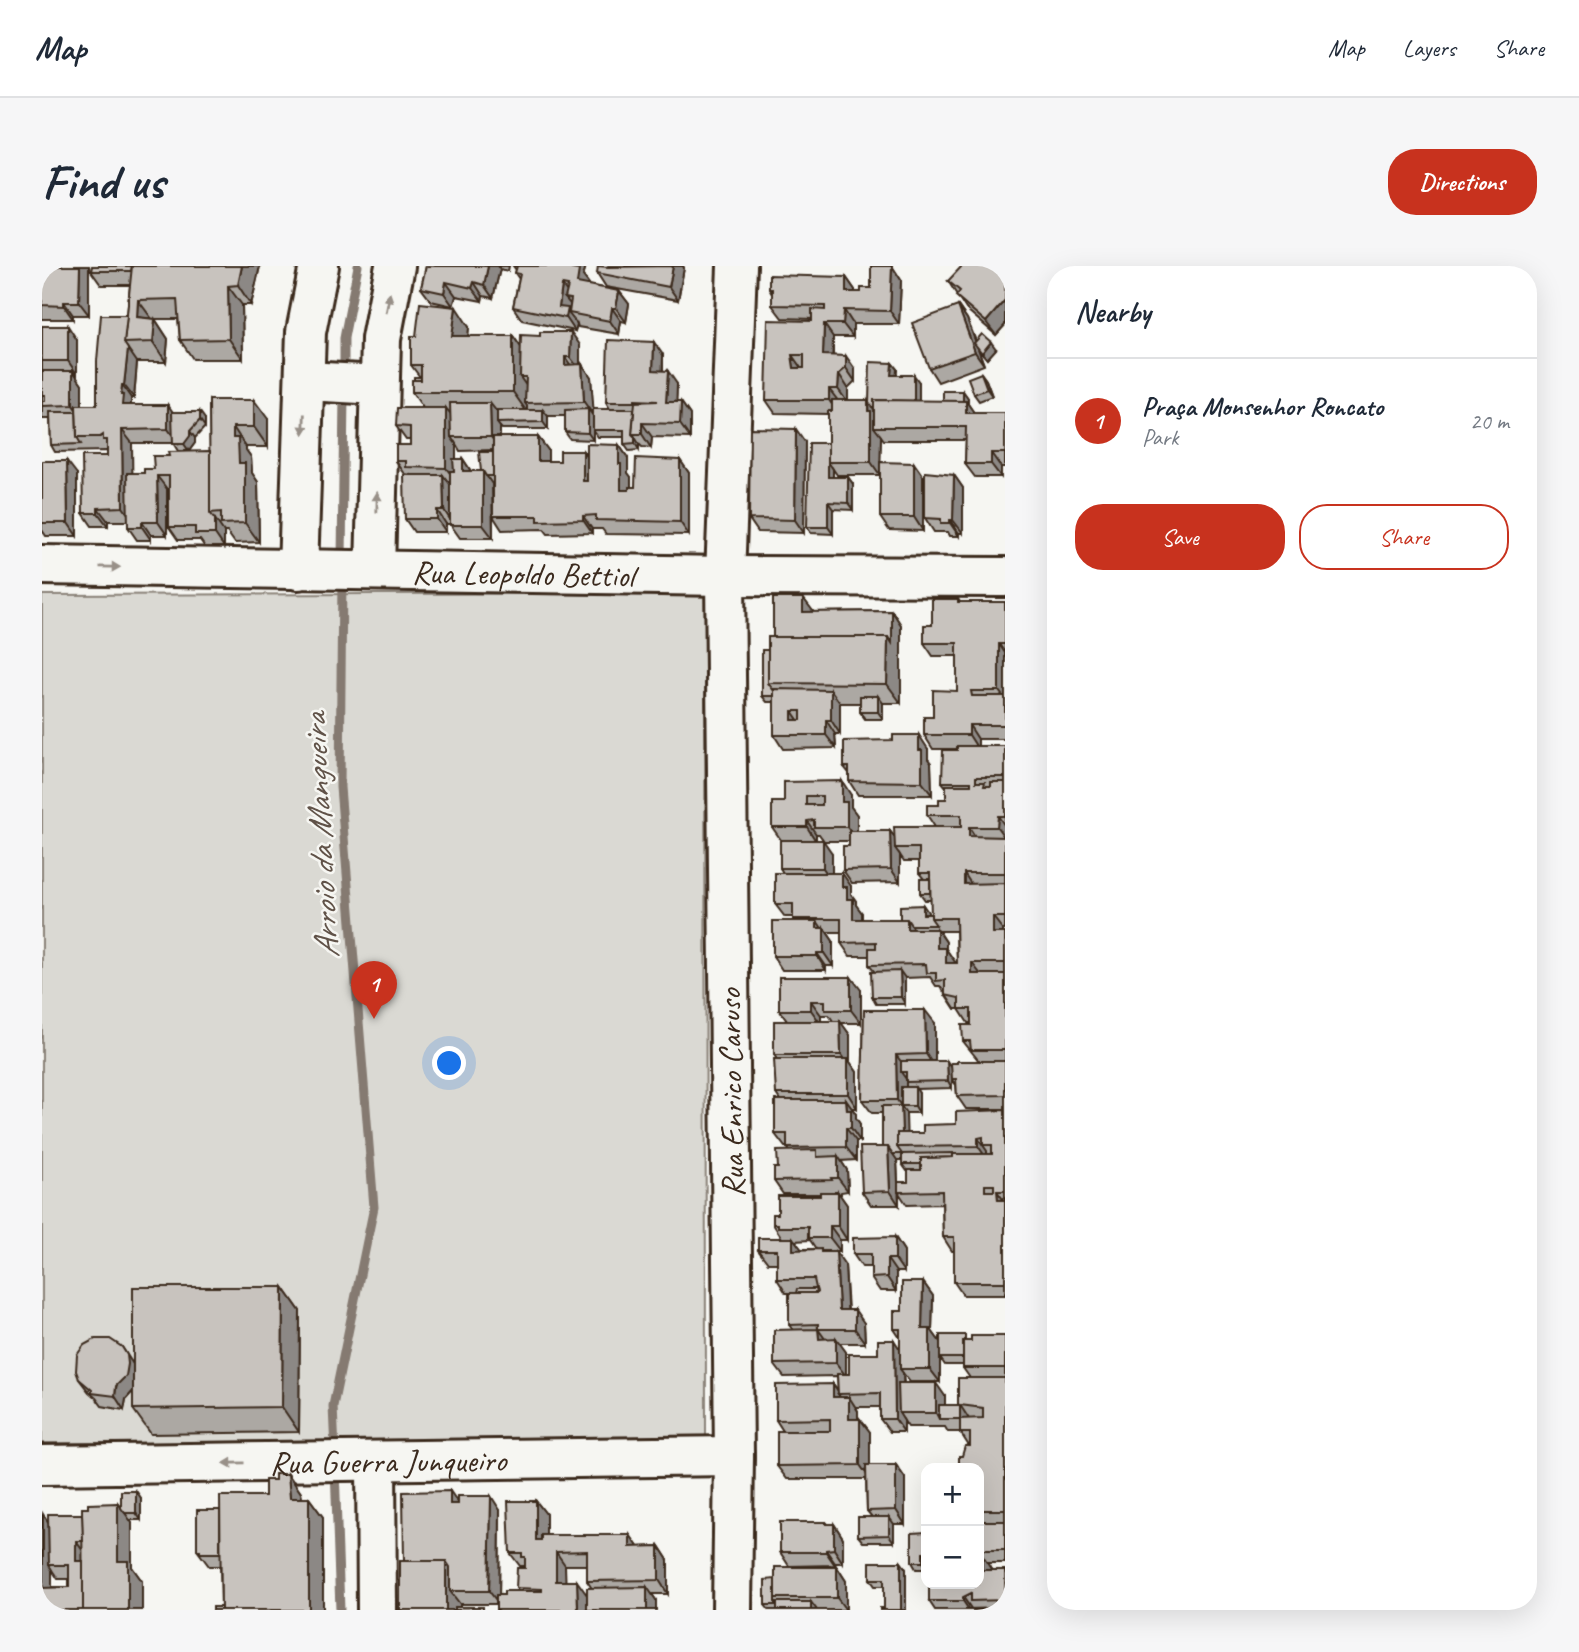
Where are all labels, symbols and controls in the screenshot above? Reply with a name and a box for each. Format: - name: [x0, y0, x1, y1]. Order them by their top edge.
- text: Map: [35, 27, 86, 69]
- text: Map: [1328, 33, 1365, 63]
- text: Layers: [1403, 33, 1456, 63]
- text: Share: [1494, 33, 1544, 63]
- button: Directions: [1388, 149, 1537, 215]
- text: Find us: [42, 151, 164, 213]
- one-way arrow: [382, 292, 393, 314]
- text: Nearby: [1075, 293, 1151, 331]
- text: Praça Monsenhor Roncato: [1142, 390, 1383, 423]
- text: 1: [1093, 407, 1103, 436]
- text: 20 m: [1470, 407, 1509, 436]
- one-way arrow: [298, 414, 310, 436]
- text: Park: [1142, 423, 1178, 452]
- one-way arrow: [371, 491, 382, 513]
- button: Save: [1075, 504, 1285, 570]
- button: Share: [1299, 504, 1509, 570]
- street label: Rua Leopoldo Bettiol: [412, 551, 640, 597]
- one-way arrow: [99, 561, 121, 573]
- water label: Arroio da Mangueira: [291, 709, 349, 959]
- pin: 1: [351, 961, 397, 1019]
- street label: Rua Enrico Caruso: [708, 986, 754, 1197]
- your location: [432, 1046, 466, 1080]
- street label: Rua Guerra Junqueiro: [269, 1439, 509, 1484]
- one-way arrow: [223, 1457, 245, 1469]
- map controls: [921, 1463, 984, 1589]
- button: +: [921, 1463, 984, 1526]
- button: −: [921, 1526, 984, 1589]

